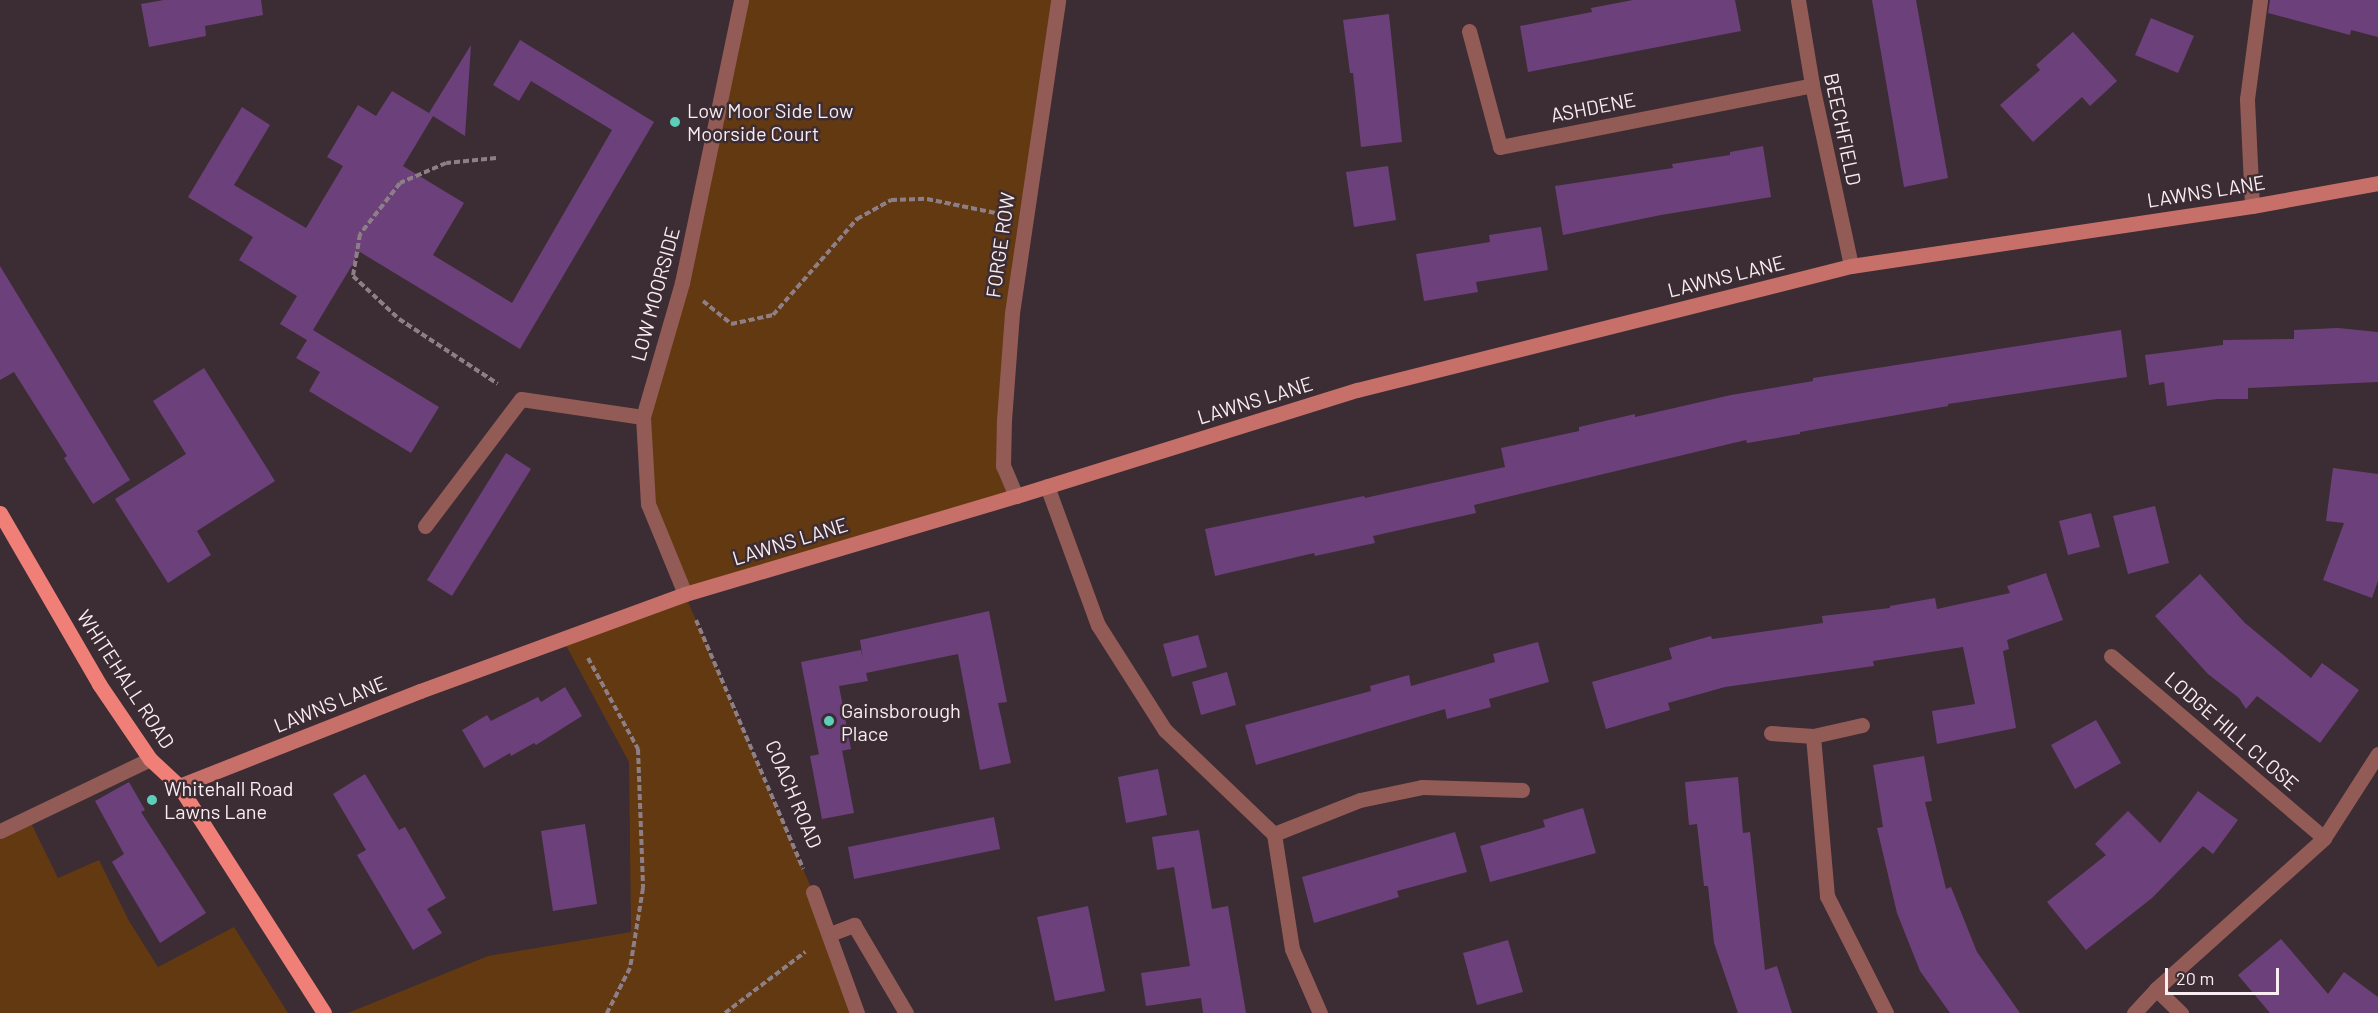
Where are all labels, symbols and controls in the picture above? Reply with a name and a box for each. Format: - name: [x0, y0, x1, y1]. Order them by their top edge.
- street label: BEECHFIELD: [1819, 71, 1867, 187]
- street label: ASHDENE: [1549, 87, 1637, 127]
- place label: Low Moor Side Low Moorside Court: [687, 98, 853, 145]
- marker: Low Moor Side Low Moorside Court: [668, 115, 682, 129]
- street label: LAWNS LANE: [2145, 170, 2267, 212]
- street label: FORGE ROW: [981, 191, 1019, 299]
- street label: LOW MOORSIDE: [626, 224, 684, 364]
- street label: LAWNS LANE: [1665, 250, 1787, 302]
- street label: LAWNS LANE: [1194, 371, 1316, 429]
- street label: LAWNS LANE: [729, 512, 851, 570]
- street label: WHITEHALL ROAD: [72, 605, 180, 753]
- street label: LODGE HILL CLOSE: [2160, 666, 2304, 796]
- street label: LAWNS LANE: [270, 670, 390, 738]
- place label: Gainsborough Place: [841, 698, 961, 745]
- marker: Gainsborough Place: [822, 714, 836, 728]
- street label: COACH ROAD: [761, 736, 827, 852]
- place label: Whitehall Road Lawns Lane: [164, 777, 293, 824]
- marker: Whitehall Road Lawns Lane: [145, 793, 159, 807]
- scale bar: [2168, 956, 2282, 994]
- text: 20 m: [2176, 967, 2214, 989]

